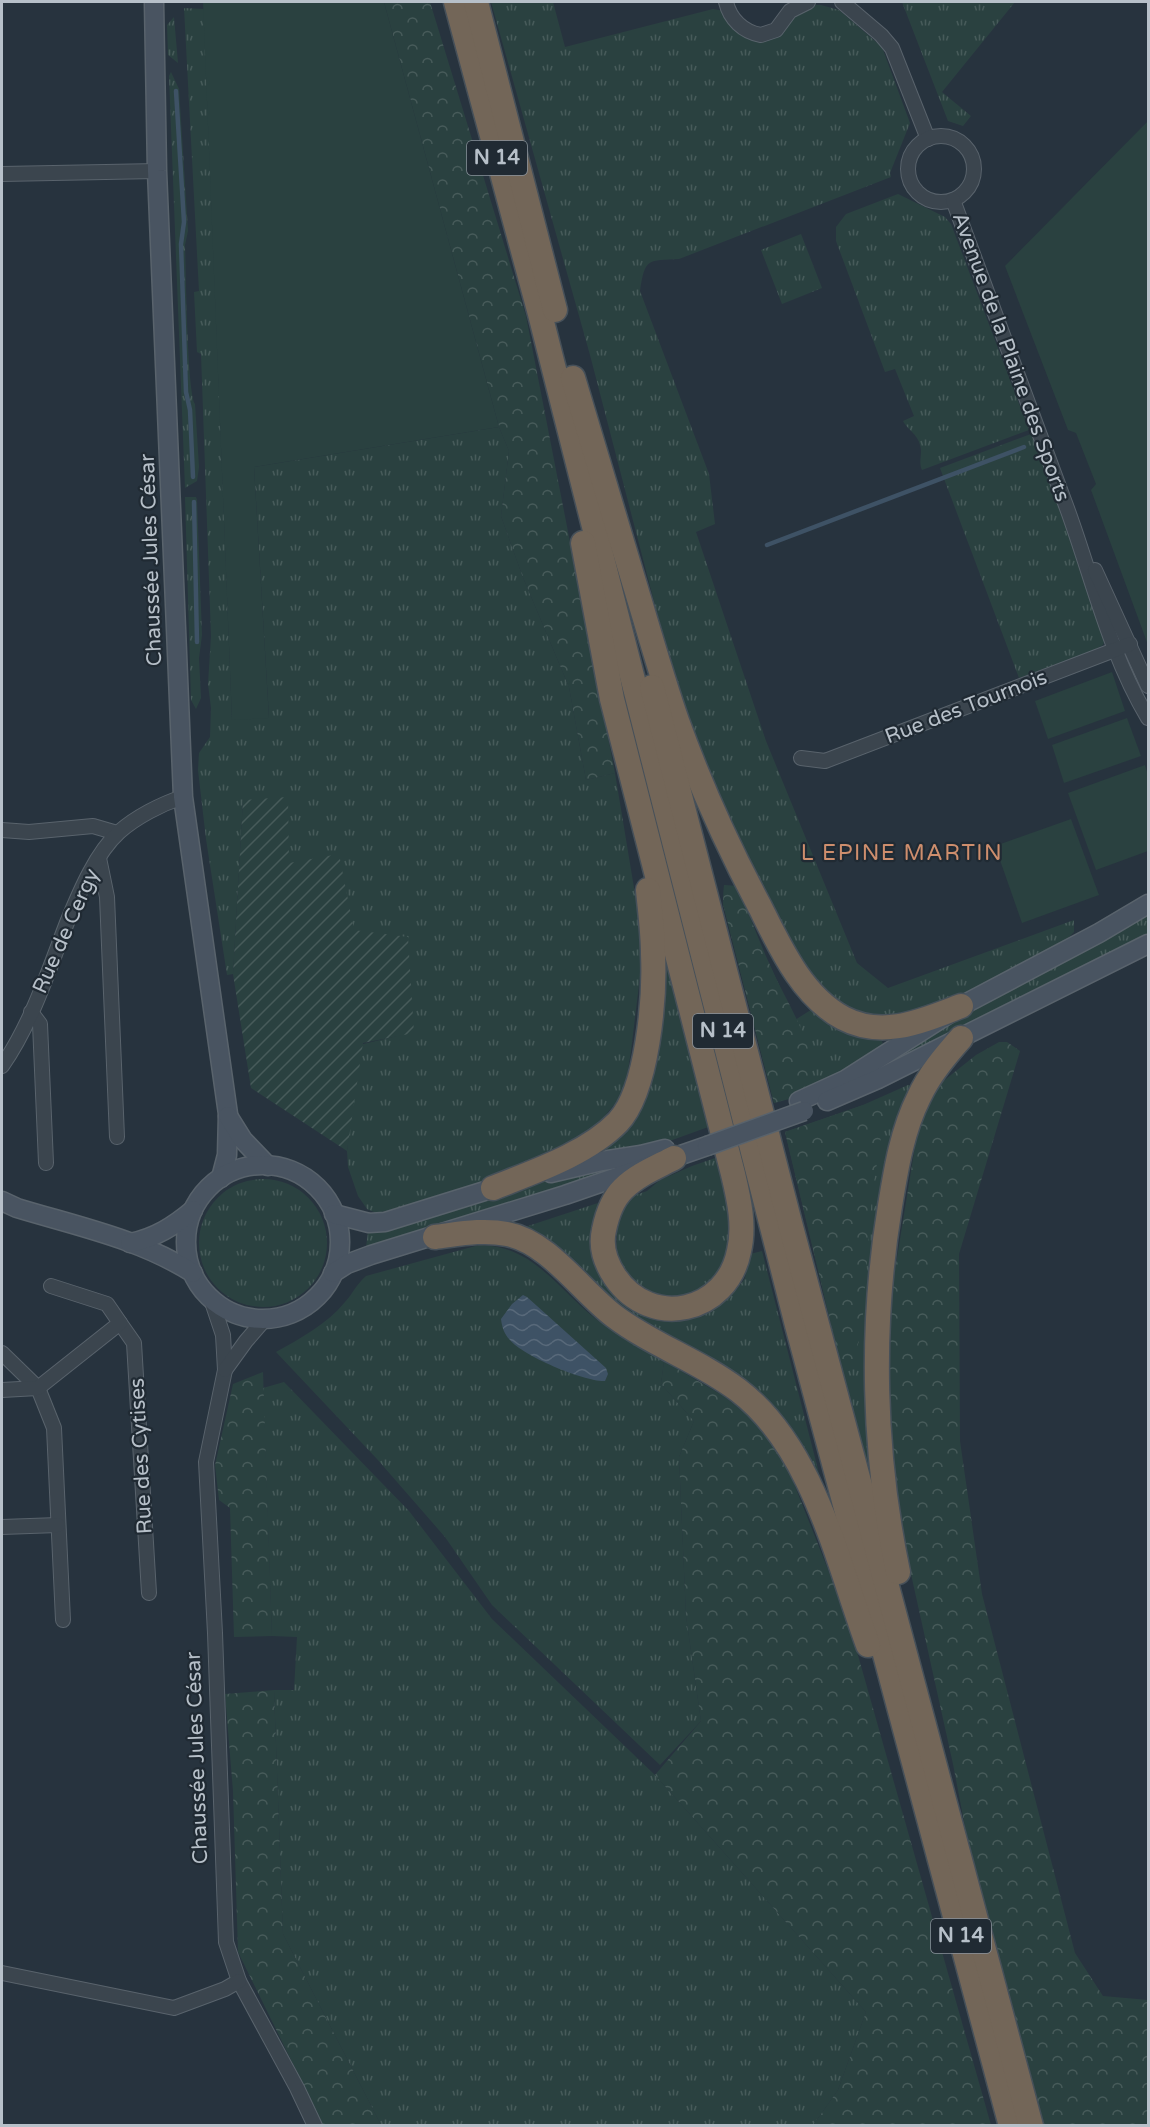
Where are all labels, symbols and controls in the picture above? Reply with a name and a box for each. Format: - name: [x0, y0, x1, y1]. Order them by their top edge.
- road number: N 14: [467, 141, 527, 175]
- street label: Avenue de la Plaine des Sports: [947, 209, 1075, 505]
- street label: Chaussée Jules César: [135, 453, 167, 667]
- street label: Rue des Tournois: [881, 665, 1051, 749]
- district label: L EPINE MARTIN: [801, 840, 1003, 866]
- street label: Rue de Cergy: [27, 865, 105, 997]
- road number: N 14: [693, 1014, 753, 1048]
- street label: Rue des Cytises: [124, 1377, 158, 1535]
- street label: Chaussée Jules César: [181, 1651, 213, 1865]
- road number: N 14: [931, 1919, 991, 1953]

